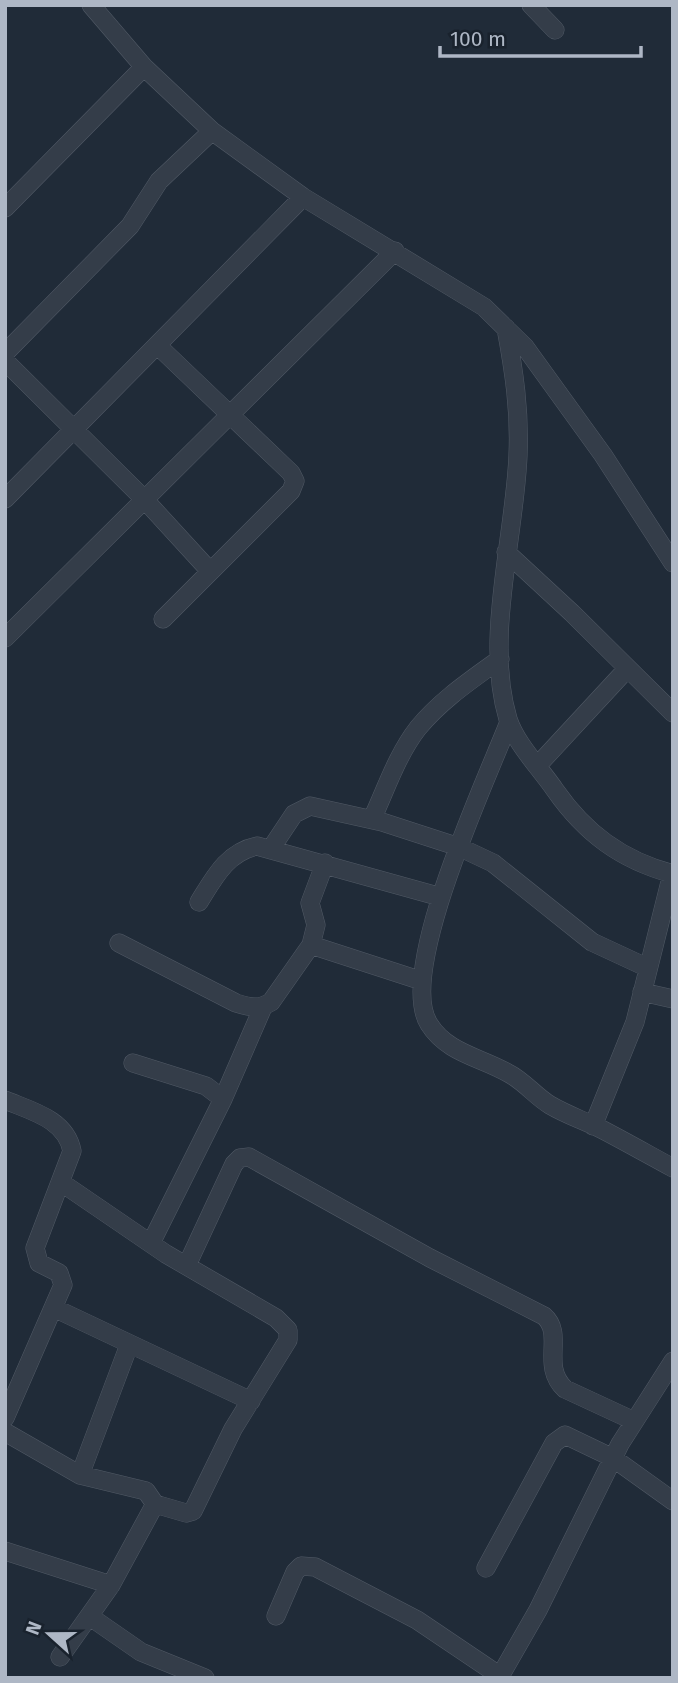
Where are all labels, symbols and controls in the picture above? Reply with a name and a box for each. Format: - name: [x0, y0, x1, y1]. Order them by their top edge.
- scale bar: [440, 14, 641, 58]
- text: 100 m: [450, 26, 506, 52]
- north arrow: [14, 1599, 84, 1669]
- text: N: [21, 1618, 47, 1638]

